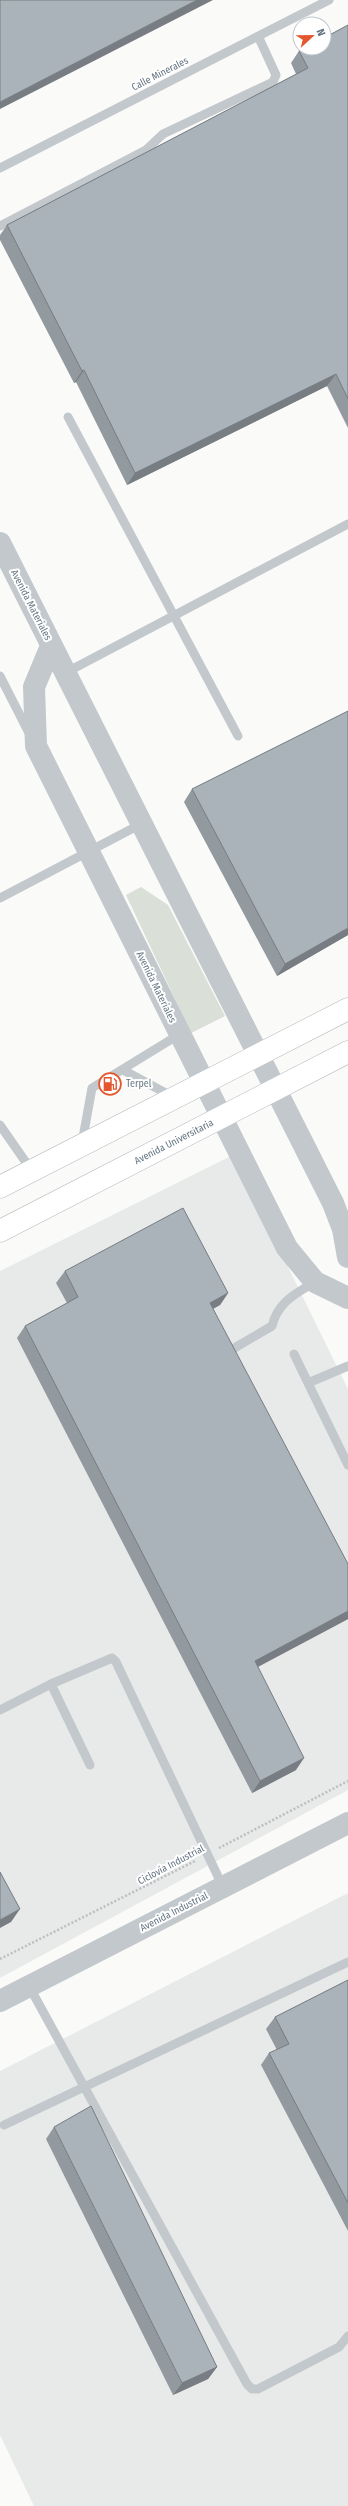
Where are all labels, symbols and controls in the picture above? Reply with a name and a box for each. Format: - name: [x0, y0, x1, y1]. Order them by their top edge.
- north arrow: [292, 16, 332, 56]
- text: N: [314, 27, 328, 38]
- street label: Calle Minerales: [130, 55, 190, 93]
- street label: Avenida Materiales: [8, 568, 54, 642]
- street label: Avenida Materiales: [134, 949, 178, 1025]
- fuel station icon: Terpel: [97, 1071, 123, 1097]
- place label: Terpel: [126, 1078, 152, 1090]
- street label: Avenida Universitaria: [132, 1117, 216, 1167]
- street label: Ciclovía Industrial: [135, 1841, 207, 1888]
- street label: Avenida Industrial: [138, 1890, 210, 1934]

